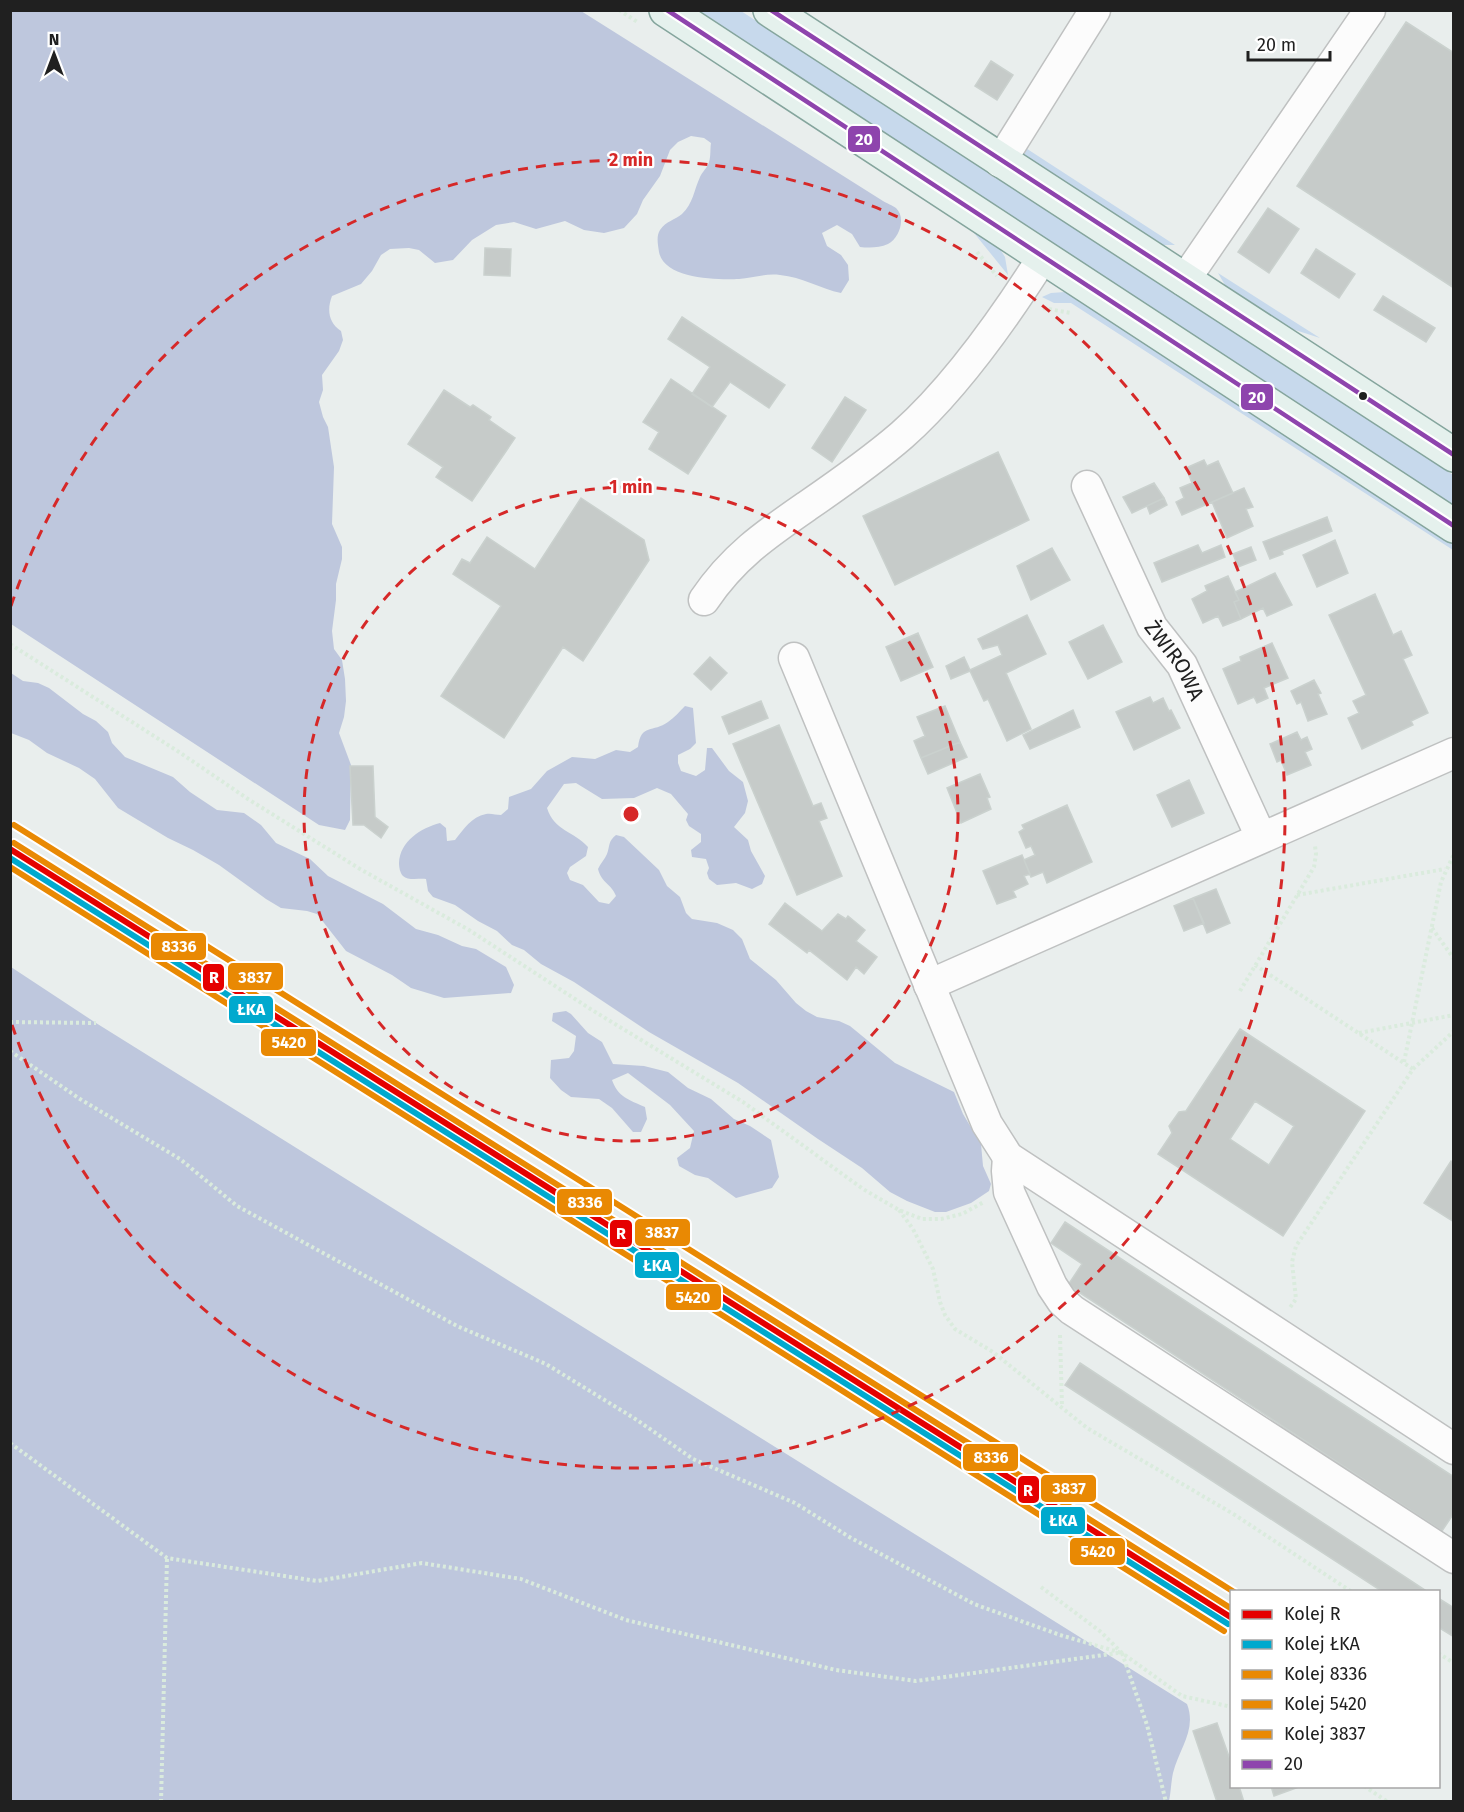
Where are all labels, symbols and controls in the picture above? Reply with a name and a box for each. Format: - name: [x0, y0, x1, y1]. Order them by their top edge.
- north arrow: [24, 24, 84, 84]
- scale bar: [1248, 24, 1330, 62]
- text: N: [49, 30, 59, 49]
- text: 20 m: [1257, 34, 1296, 56]
- line badge: 20: [847, 125, 881, 153]
- text: 20: [855, 130, 873, 149]
- text: 2 min: [609, 149, 653, 171]
- line badge: 20: [1240, 383, 1274, 411]
- text: 20: [1248, 388, 1266, 407]
- unlabelled marker: [1357, 390, 1369, 402]
- text: 1 min: [609, 476, 653, 498]
- street label: ŻWIROWA: [1139, 615, 1210, 705]
- centre of rings: [621, 804, 641, 824]
- line badge: 8336: [150, 932, 207, 961]
- text: 8336: [162, 937, 196, 956]
- line badge: 3837: [227, 962, 284, 991]
- line badge: R: [202, 963, 225, 992]
- text: R: [209, 968, 219, 987]
- text: 3837: [237, 968, 272, 987]
- line badge: ŁKA: [228, 995, 274, 1024]
- text: ŁKA: [237, 1000, 266, 1019]
- line badge: 5420: [260, 1028, 317, 1057]
- text: 5420: [272, 1033, 306, 1052]
- line badge: 8336: [556, 1188, 613, 1216]
- text: 8336: [568, 1193, 602, 1212]
- line badge: 3837: [634, 1218, 691, 1247]
- line badge: R: [609, 1219, 633, 1248]
- text: 3837: [644, 1223, 679, 1242]
- text: R: [616, 1224, 626, 1243]
- line badge: ŁKA: [634, 1251, 680, 1279]
- text: ŁKA: [643, 1256, 672, 1275]
- line badge: 5420: [665, 1283, 722, 1311]
- text: 5420: [676, 1288, 710, 1307]
- line badge: 8336: [962, 1443, 1019, 1472]
- text: 8336: [974, 1448, 1008, 1467]
- line badge: 3837: [1040, 1474, 1097, 1503]
- line badge: R: [1017, 1475, 1040, 1504]
- text: 3837: [1051, 1479, 1086, 1498]
- text: R: [1023, 1481, 1033, 1500]
- line badge: ŁKA: [1040, 1506, 1086, 1535]
- text: ŁKA: [1049, 1511, 1078, 1530]
- line badge: 5420: [1069, 1537, 1126, 1566]
- text: 5420: [1081, 1542, 1115, 1561]
- legend: [1230, 1590, 1440, 1788]
- text: Kolej R: [1284, 1603, 1341, 1625]
- text: Kolej ŁKA: [1284, 1633, 1361, 1655]
- text: Kolej 8336: [1284, 1663, 1367, 1685]
- text: Kolej 5420: [1284, 1693, 1367, 1715]
- text: Kolej 3837: [1284, 1723, 1365, 1745]
- text: 20: [1284, 1753, 1303, 1775]

